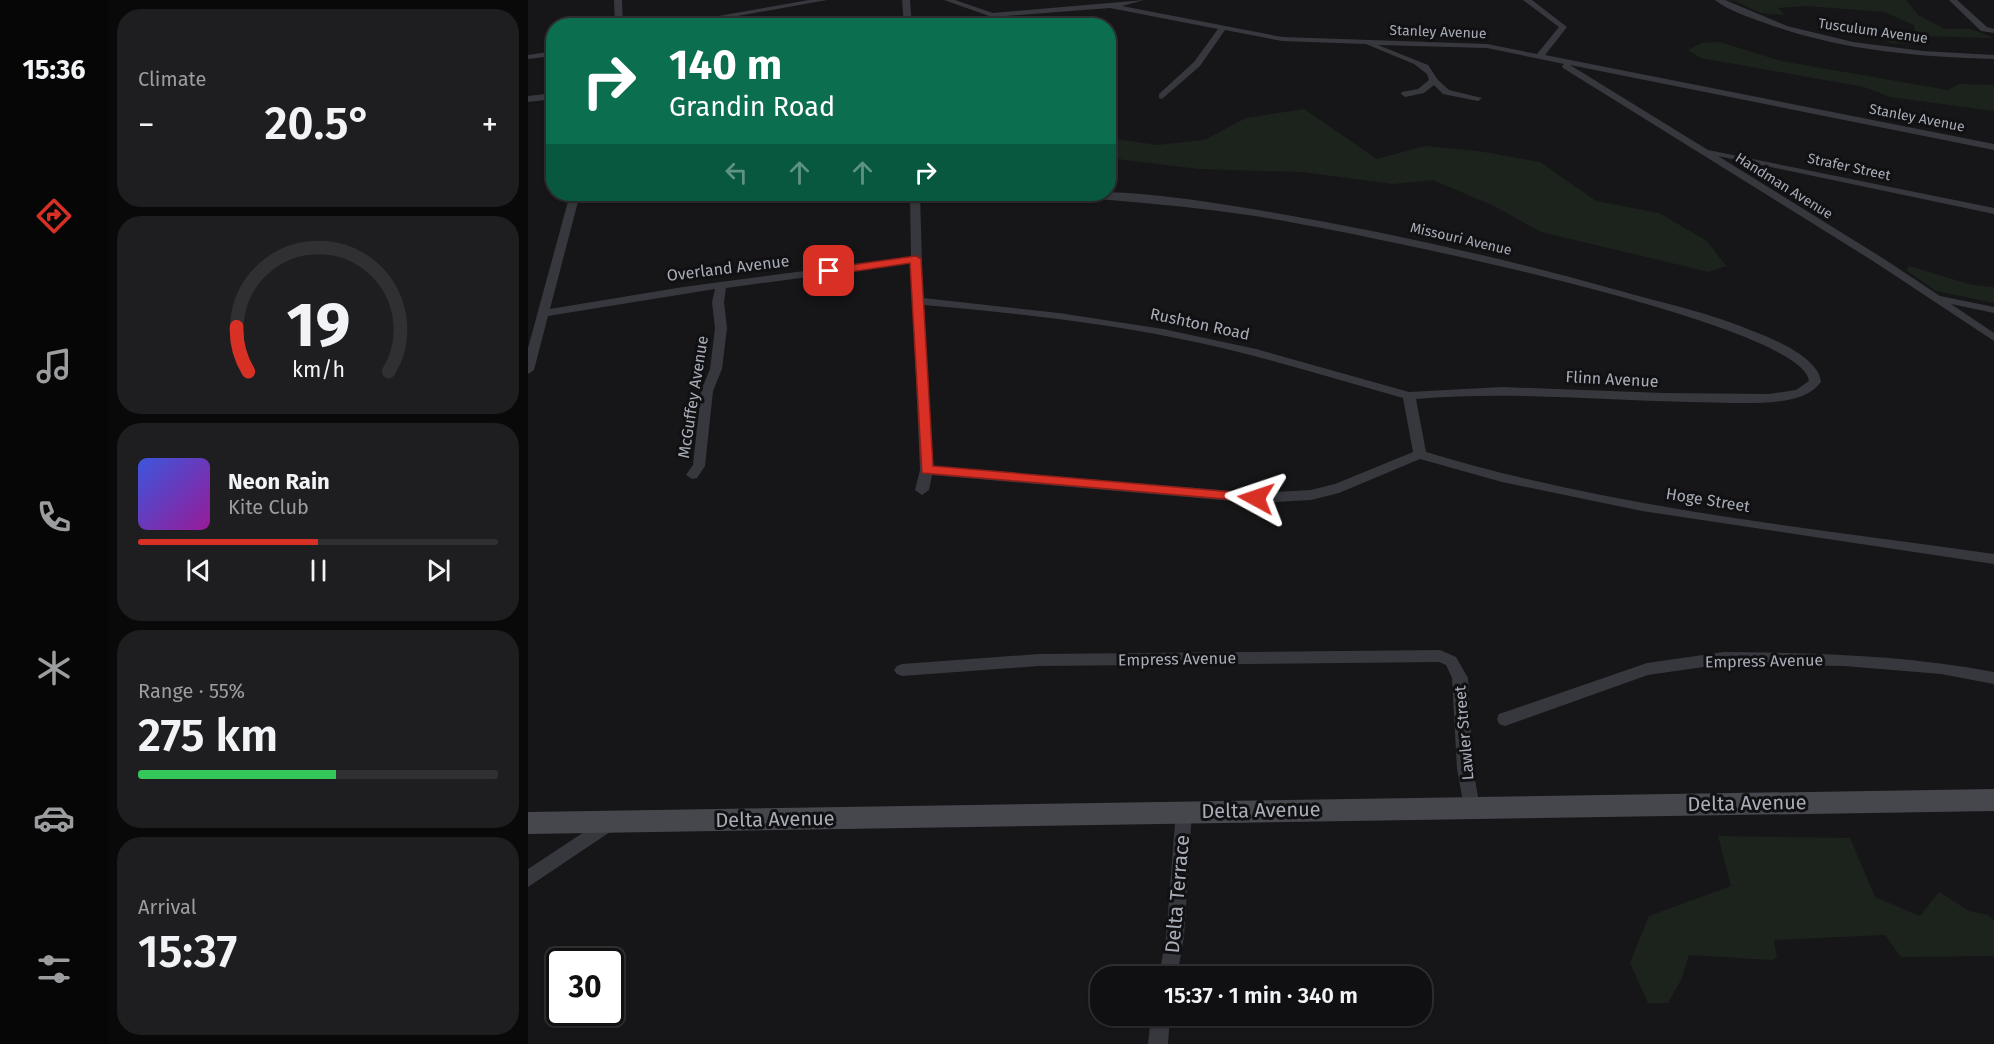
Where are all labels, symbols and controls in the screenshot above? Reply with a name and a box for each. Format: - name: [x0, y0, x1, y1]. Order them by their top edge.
- street label: Tusculum Avenue: [1817, 15, 1929, 47]
- street label: Stanley Avenue: [1389, 22, 1487, 42]
- text: 140 m: [669, 40, 782, 90]
- icon: right: [570, 42, 648, 120]
- text: 15:36: [22, 54, 86, 86]
- text: Climate: [138, 67, 206, 91]
- text: Grandin Road: [669, 91, 835, 123]
- text: 20.5°: [264, 97, 372, 151]
- street label: Stanley Avenue: [1868, 100, 1966, 136]
- text: −: [138, 105, 155, 145]
- text: +: [482, 105, 498, 145]
- street label: Handman Avenue: [1732, 149, 1836, 223]
- street label: Strafer Street: [1806, 150, 1893, 184]
- icon: left: [720, 156, 753, 189]
- icon: ahead: [783, 156, 816, 189]
- icon: ahead: [846, 156, 879, 189]
- icon: right: [909, 156, 942, 189]
- icon: directions: [33, 195, 75, 237]
- street label: Missouri Avenue: [1409, 219, 1513, 259]
- pin: [803, 245, 854, 296]
- street label: Overland Avenue: [666, 251, 790, 285]
- icon: arrive: [812, 254, 845, 287]
- text: 19: [286, 288, 350, 363]
- street label: Rushton Road: [1149, 304, 1251, 344]
- street label: McGuffey Avenue: [674, 334, 712, 460]
- icon: music: [33, 345, 75, 387]
- text: km/h: [291, 357, 345, 383]
- street label: Flinn Avenue: [1565, 367, 1659, 391]
- position arrow: [1224, 466, 1288, 530]
- text: Neon Rain: [228, 468, 330, 495]
- street label: Hoge Street: [1665, 484, 1752, 516]
- text: Kite Club: [228, 495, 309, 519]
- icon: phone: [33, 496, 75, 538]
- icon: previous: [182, 554, 215, 587]
- icon: pause: [302, 554, 335, 587]
- icon: next: [422, 554, 455, 587]
- icon: climate: [33, 647, 75, 689]
- street label: Empress Avenue: [1118, 648, 1236, 670]
- street label: Empress Avenue: [1705, 650, 1823, 672]
- text: Range · 55%: [138, 679, 245, 703]
- street label: Lawler Street: [1450, 685, 1478, 781]
- text: 275 km: [138, 709, 278, 763]
- street label: Delta Avenue: [1687, 790, 1807, 816]
- icon: car: [33, 797, 75, 839]
- street label: Delta Avenue: [1201, 797, 1321, 823]
- street label: Delta Avenue: [715, 806, 835, 832]
- street label: Delta Terrace: [1160, 834, 1194, 954]
- text: Arrival: [138, 895, 197, 919]
- text: 15:37: [138, 925, 237, 979]
- icon: filters: [33, 948, 75, 990]
- speed limit sign: 30: [546, 948, 624, 1026]
- text: 15:37 · 1 min · 340 m: [1164, 982, 1358, 1009]

